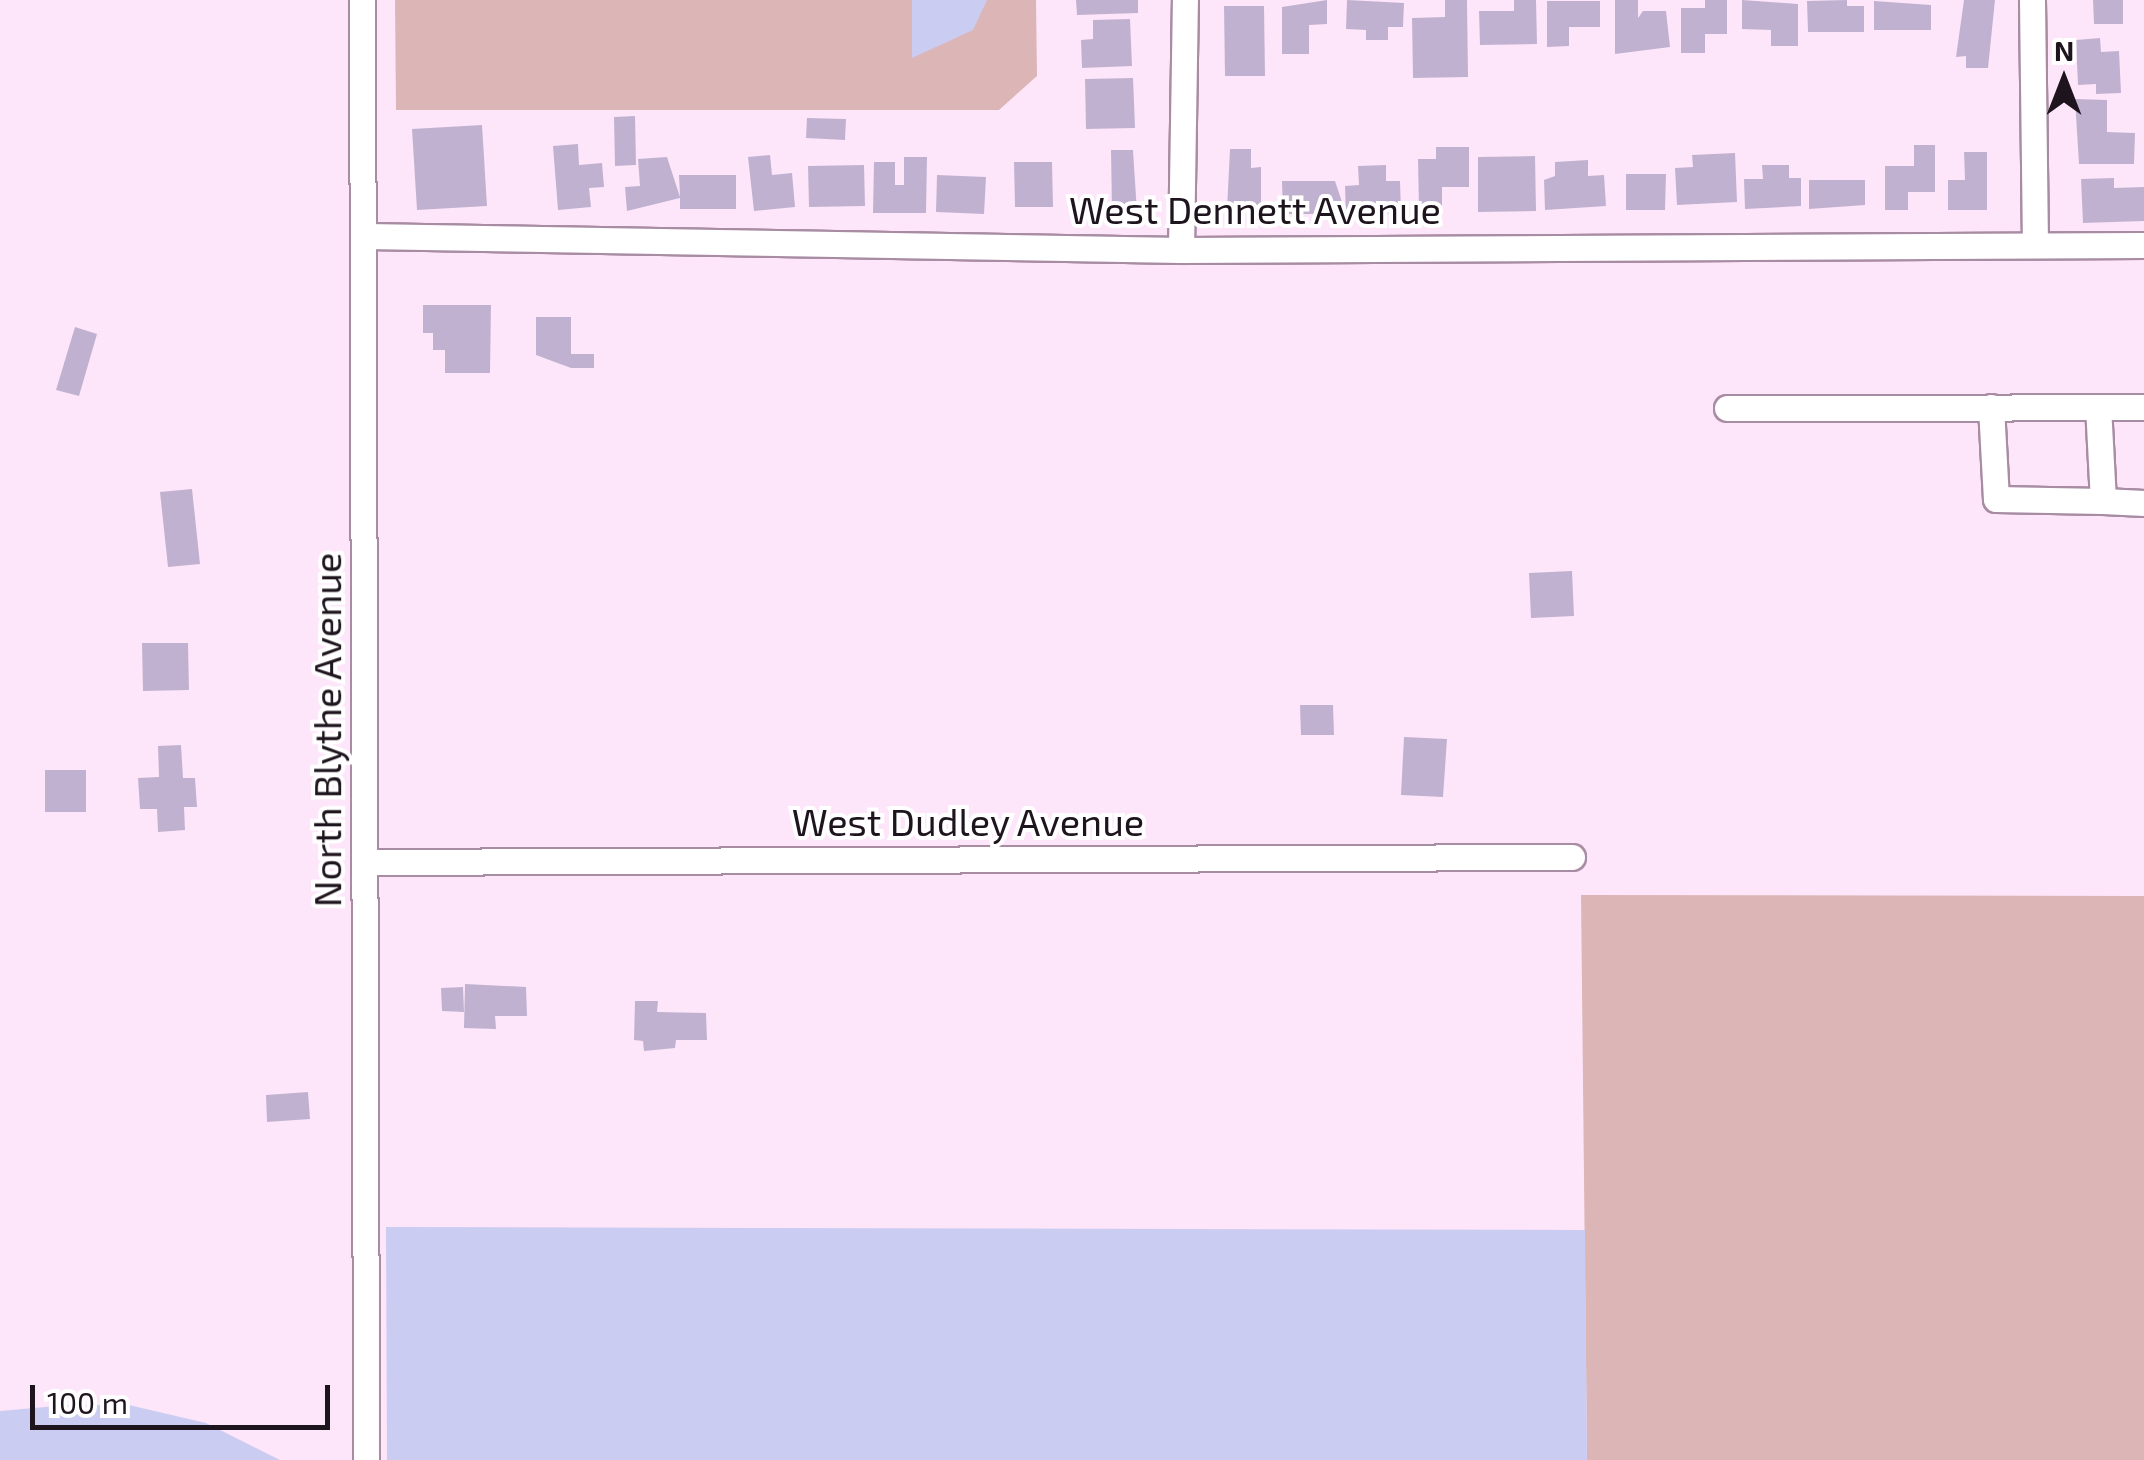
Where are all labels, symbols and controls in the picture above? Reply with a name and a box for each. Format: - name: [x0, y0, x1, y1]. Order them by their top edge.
- north arrow: [2014, 30, 2114, 130]
- text: N: [2054, 33, 2074, 67]
- street label: West Dennett Avenue: [1069, 187, 1441, 233]
- street label: North Blythe Avenue: [304, 552, 350, 908]
- street label: West Dudley Avenue: [791, 799, 1145, 845]
- scale bar: [35, 1365, 335, 1427]
- text: 100 m: [47, 1384, 128, 1420]

